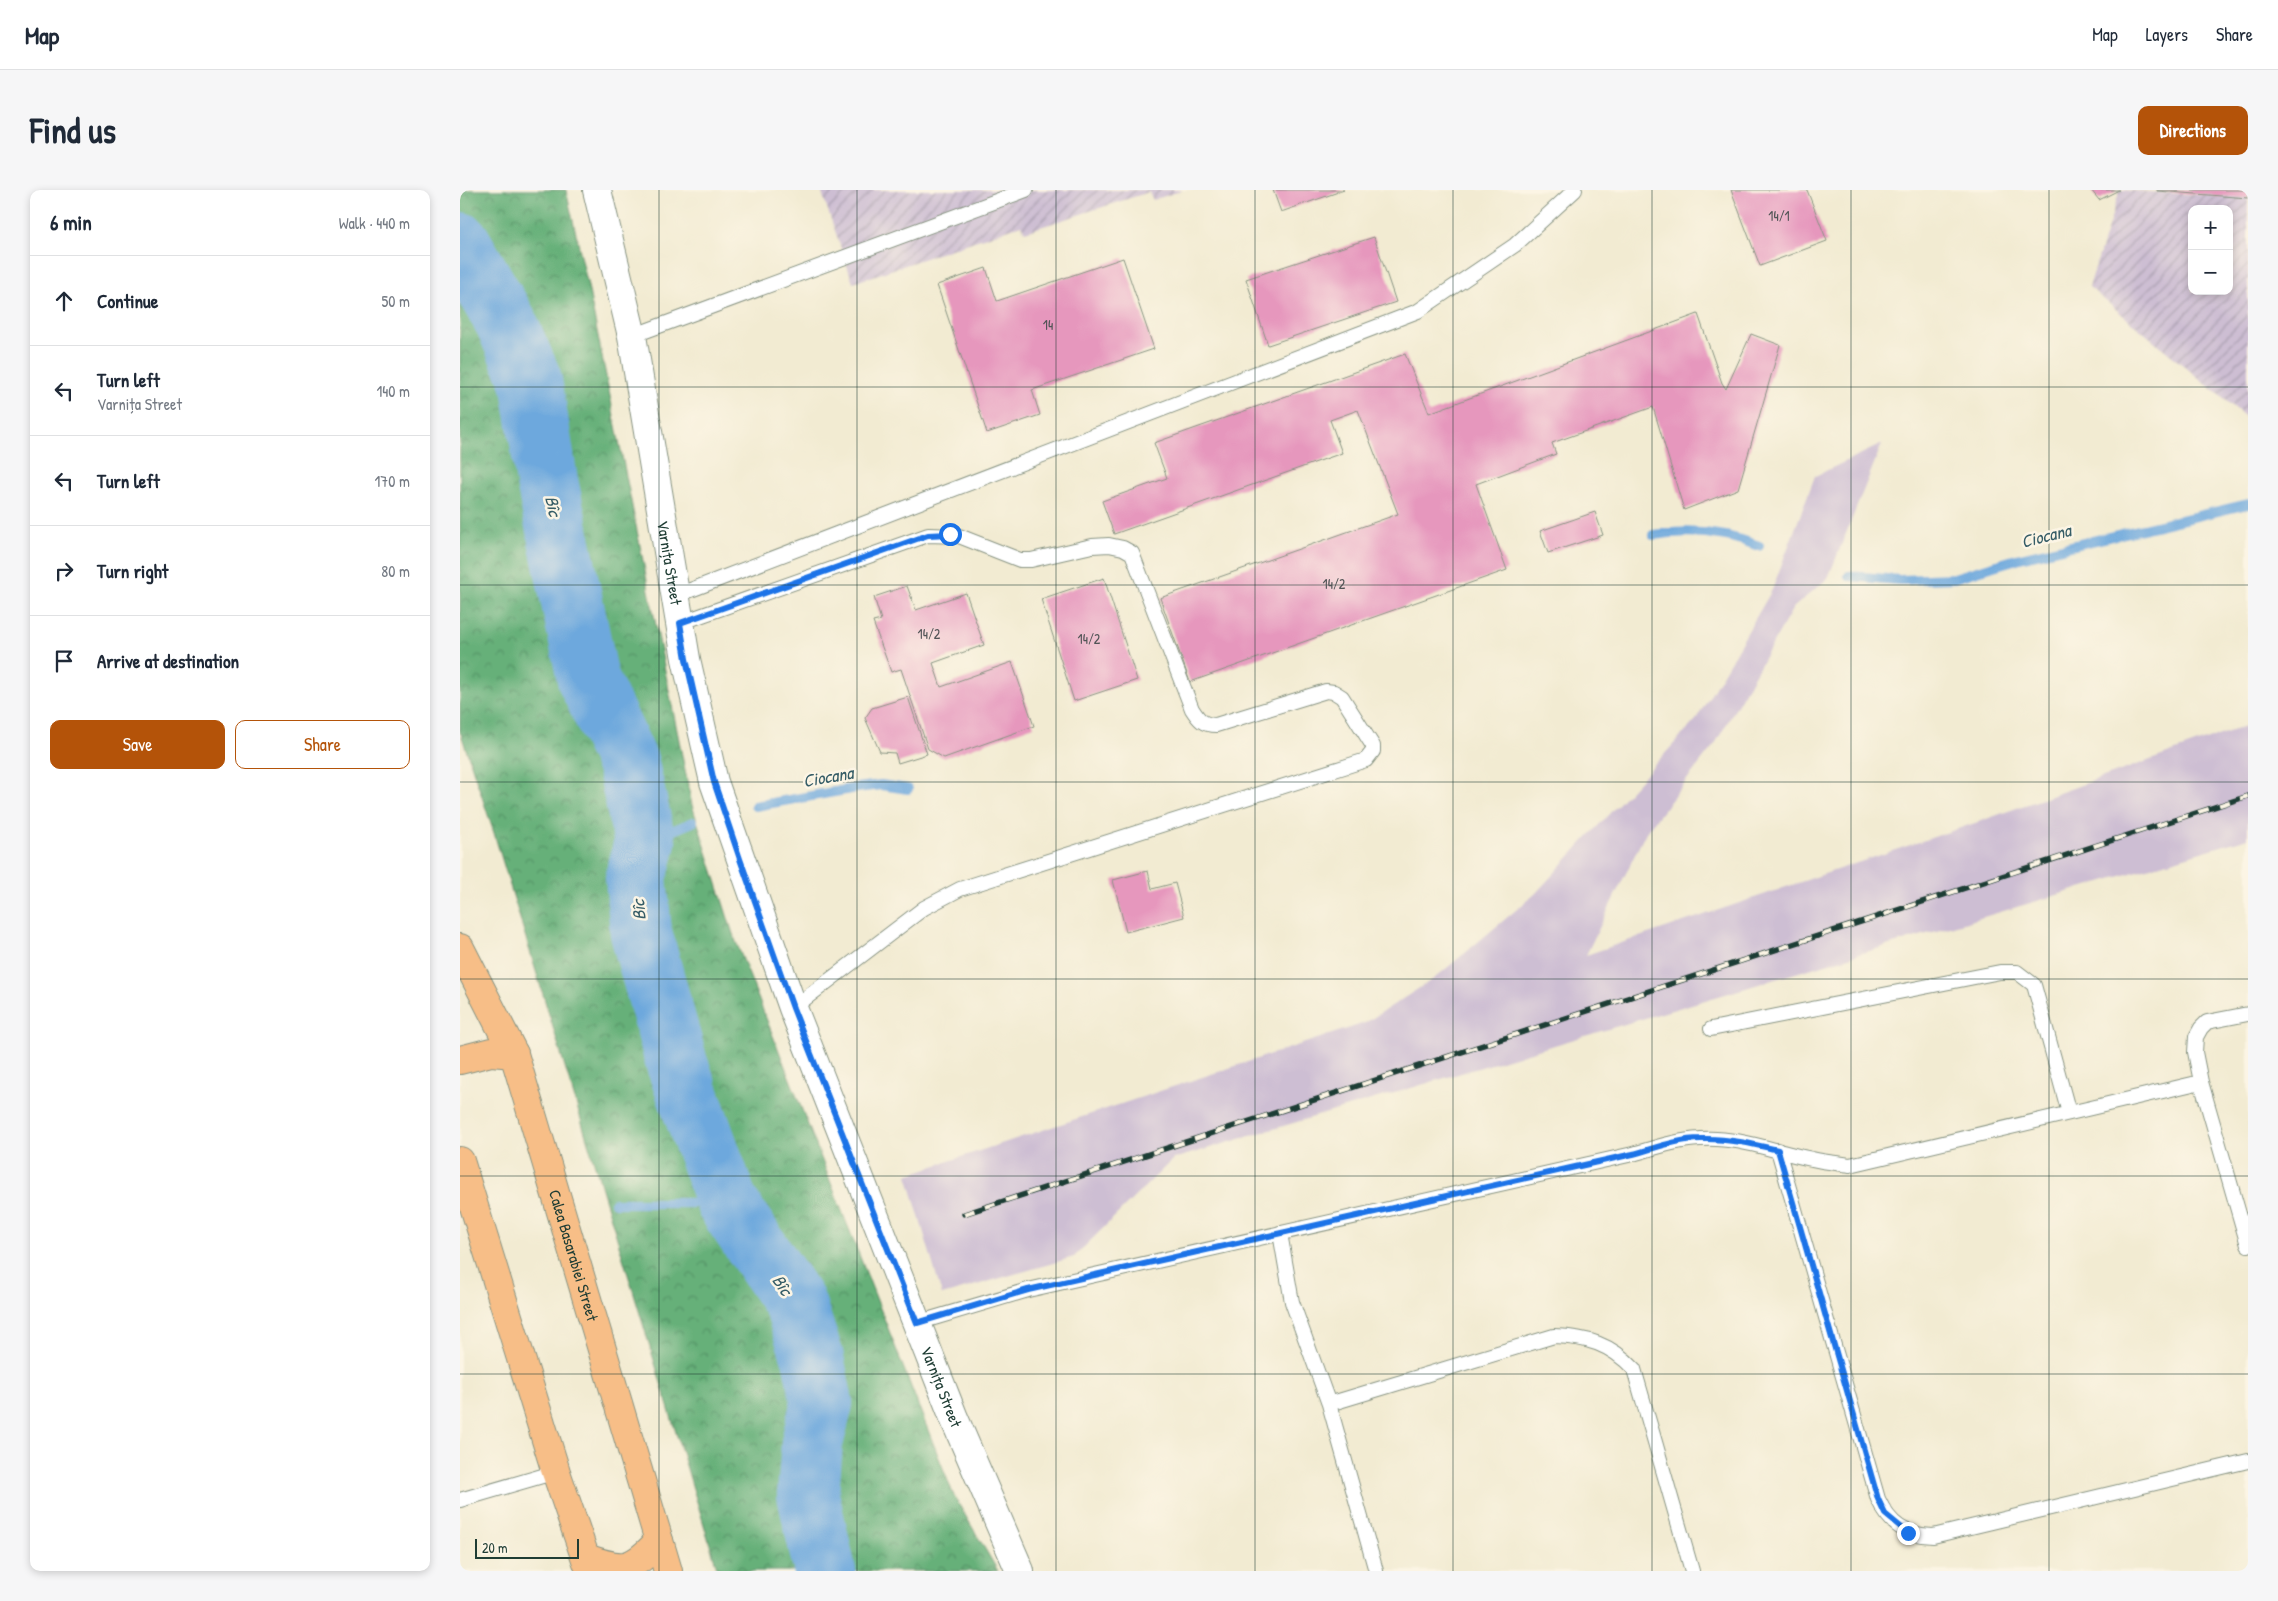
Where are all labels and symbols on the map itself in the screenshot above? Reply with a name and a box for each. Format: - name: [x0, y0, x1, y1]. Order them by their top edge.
- house number: 14/1: [1768, 206, 1790, 225]
- house number: 14: [1043, 315, 1053, 334]
- water label: Bîc: [539, 493, 568, 520]
- water label: Ciocana: [2018, 517, 2075, 554]
- street label: Varnița Street: [652, 519, 688, 607]
- route start: [939, 523, 962, 546]
- house number: 14/2: [1323, 574, 1346, 593]
- house number: 14/2: [918, 624, 941, 643]
- house number: 14/2: [1078, 629, 1101, 648]
- water label: Ciocana: [801, 759, 857, 793]
- water label: Bîc: [625, 897, 652, 921]
- street label: Calea Basarabiei Street: [544, 1187, 604, 1324]
- water label: Bîc: [766, 1269, 800, 1302]
- street label: Varnița Street: [916, 1343, 968, 1431]
- route end: [1897, 1522, 1920, 1545]
- scale bar: [475, 1536, 579, 1559]

